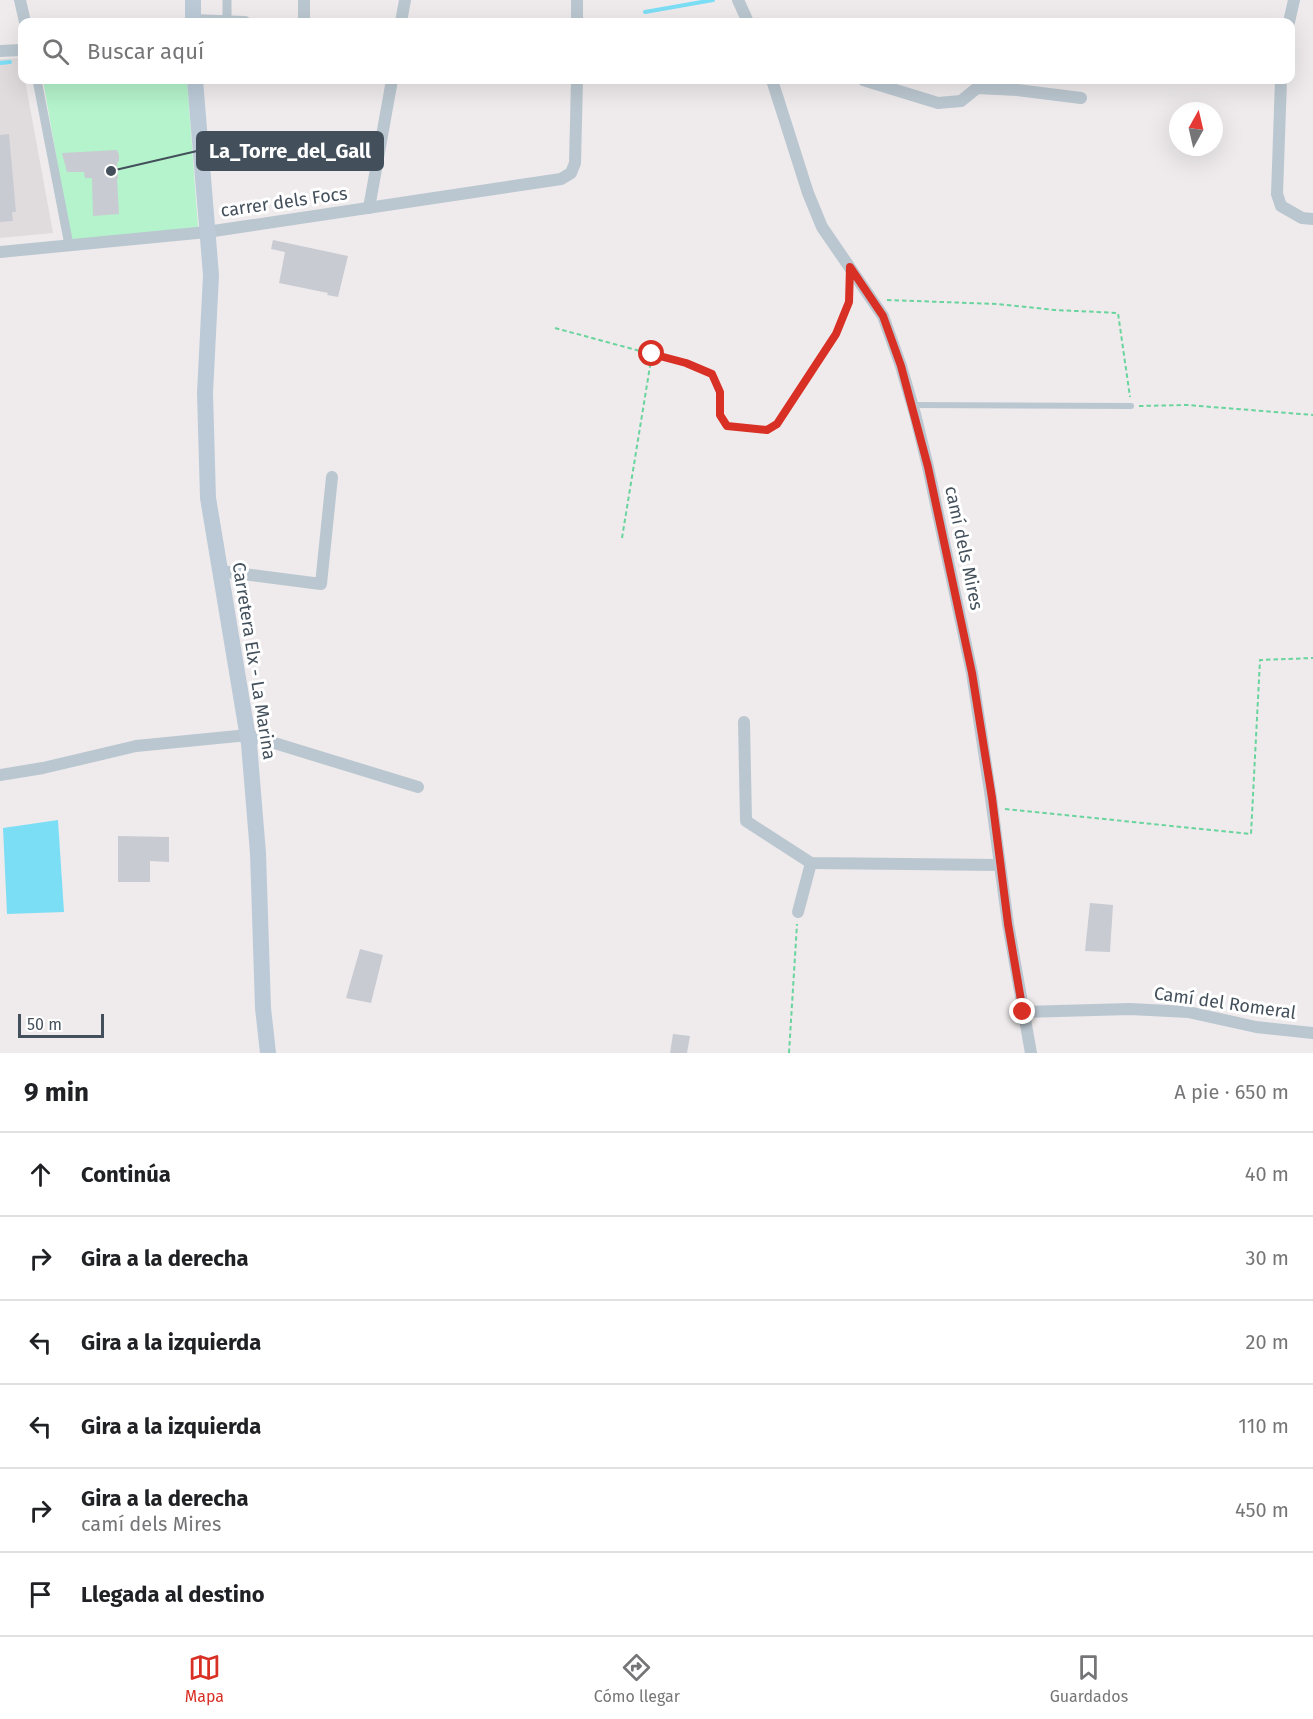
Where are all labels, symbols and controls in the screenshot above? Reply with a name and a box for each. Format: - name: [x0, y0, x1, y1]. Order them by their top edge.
- search box: [18, 18, 1295, 84]
- icon: search: [39, 35, 72, 68]
- text: Buscar aquí: [87, 38, 204, 65]
- north arrow: [1169, 102, 1223, 156]
- callout: La_Torre_del_Gall: [197, 132, 383, 170]
- text: La_Torre_del_Gall: [209, 139, 371, 163]
- street label: carrer dels Focs: [219, 182, 349, 222]
- route start: [638, 340, 664, 366]
- street label: camí dels Mires: [940, 484, 988, 612]
- street label: Carretera Elx - La Marina: [228, 561, 280, 761]
- street label: Camí del Romeral: [1153, 982, 1297, 1024]
- route end: [1009, 998, 1035, 1024]
- scale bar: [18, 1011, 104, 1038]
- text: 50 m: [27, 1015, 62, 1034]
- text: 9 min: [24, 1077, 89, 1108]
- text: A pie · 650 m: [1174, 1080, 1289, 1104]
- icon: ahead: [24, 1158, 57, 1191]
- text: Continúa: [81, 1161, 171, 1188]
- text: 40 m: [1245, 1162, 1289, 1186]
- icon: right: [24, 1242, 57, 1275]
- text: Gira a la derecha: [81, 1245, 249, 1272]
- text: 30 m: [1245, 1246, 1289, 1270]
- icon: left: [24, 1326, 57, 1359]
- text: Gira a la izquierda: [81, 1329, 261, 1356]
- text: 20 m: [1246, 1330, 1289, 1354]
- icon: left: [24, 1410, 57, 1443]
- text: Gira a la izquierda: [81, 1413, 261, 1440]
- text: 110 m: [1238, 1414, 1289, 1438]
- text: Gira a la derecha: [81, 1485, 249, 1512]
- icon: right: [24, 1494, 57, 1527]
- text: 450 m: [1235, 1498, 1289, 1522]
- text: camí dels Mires: [81, 1512, 221, 1536]
- icon: arrive: [24, 1578, 57, 1611]
- text: Llegada al destino: [81, 1581, 265, 1608]
- tab: Mapa: [185, 1651, 224, 1706]
- tab: Cómo llegar: [594, 1651, 680, 1706]
- tab: Guardados: [1050, 1651, 1128, 1706]

